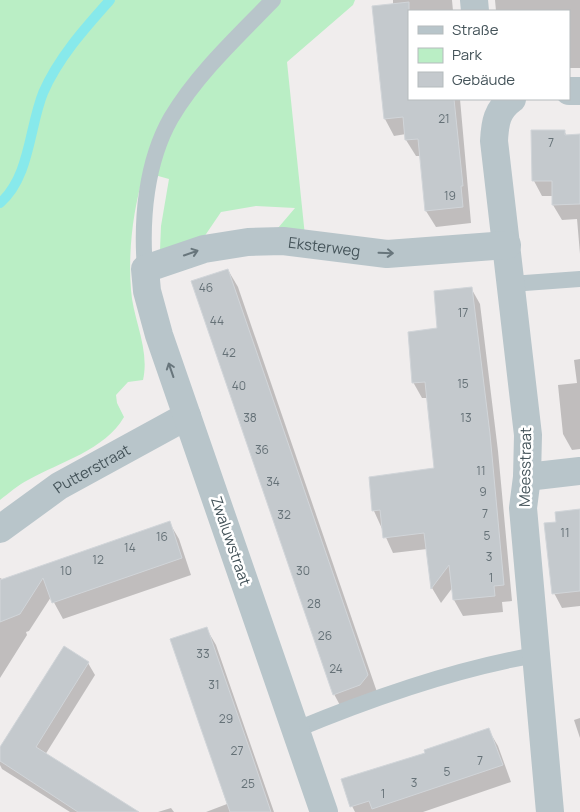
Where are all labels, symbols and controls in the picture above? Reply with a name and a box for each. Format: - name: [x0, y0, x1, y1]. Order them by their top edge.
- legend: [408, 10, 570, 100]
- text: Straße: [452, 19, 499, 40]
- text: Park: [452, 44, 482, 65]
- text: Gebäude: [452, 69, 515, 90]
- house number: 21: [438, 110, 450, 127]
- house number: 7: [548, 134, 554, 151]
- house number: 19: [444, 187, 456, 204]
- street label: Eksterweg: [287, 231, 362, 261]
- one-way arrow: [183, 248, 198, 257]
- one-way arrow: [378, 248, 394, 258]
- house number: 46: [199, 279, 213, 296]
- house number: 17: [458, 304, 468, 321]
- house number: 44: [210, 312, 224, 329]
- house number: 42: [222, 344, 236, 361]
- one-way arrow: [166, 363, 175, 378]
- house number: 15: [457, 375, 469, 392]
- house number: 40: [232, 377, 246, 394]
- house number: 38: [243, 409, 257, 426]
- house number: 13: [460, 409, 472, 426]
- street label: Meesstraat: [514, 427, 536, 507]
- street label: Putterstraat: [48, 439, 134, 498]
- house number: 36: [255, 441, 269, 458]
- house number: 11: [476, 462, 486, 479]
- house number: 34: [266, 473, 280, 490]
- house number: 9: [479, 483, 487, 500]
- street label: Zwaluwstraat: [206, 494, 256, 588]
- house number: 7: [482, 505, 488, 522]
- house number: 32: [277, 506, 291, 523]
- house number: 11: [560, 524, 570, 541]
- house number: 5: [484, 527, 491, 544]
- house number: 16: [156, 528, 168, 545]
- house number: 14: [124, 539, 136, 556]
- house number: 3: [486, 548, 492, 565]
- house number: 12: [92, 551, 104, 568]
- house number: 10: [60, 562, 72, 579]
- house number: 30: [296, 562, 310, 579]
- house number: 1: [489, 569, 493, 586]
- house number: 28: [307, 595, 321, 612]
- house number: 26: [318, 627, 332, 644]
- house number: 33: [196, 645, 210, 662]
- house number: 24: [329, 660, 343, 677]
- house number: 31: [208, 676, 220, 693]
- house number: 29: [219, 710, 233, 727]
- house number: 27: [231, 742, 243, 759]
- house number: 7: [477, 752, 483, 769]
- house number: 5: [444, 763, 451, 780]
- house number: 3: [411, 774, 417, 791]
- house number: 25: [241, 775, 255, 792]
- house number: 1: [381, 785, 385, 802]

